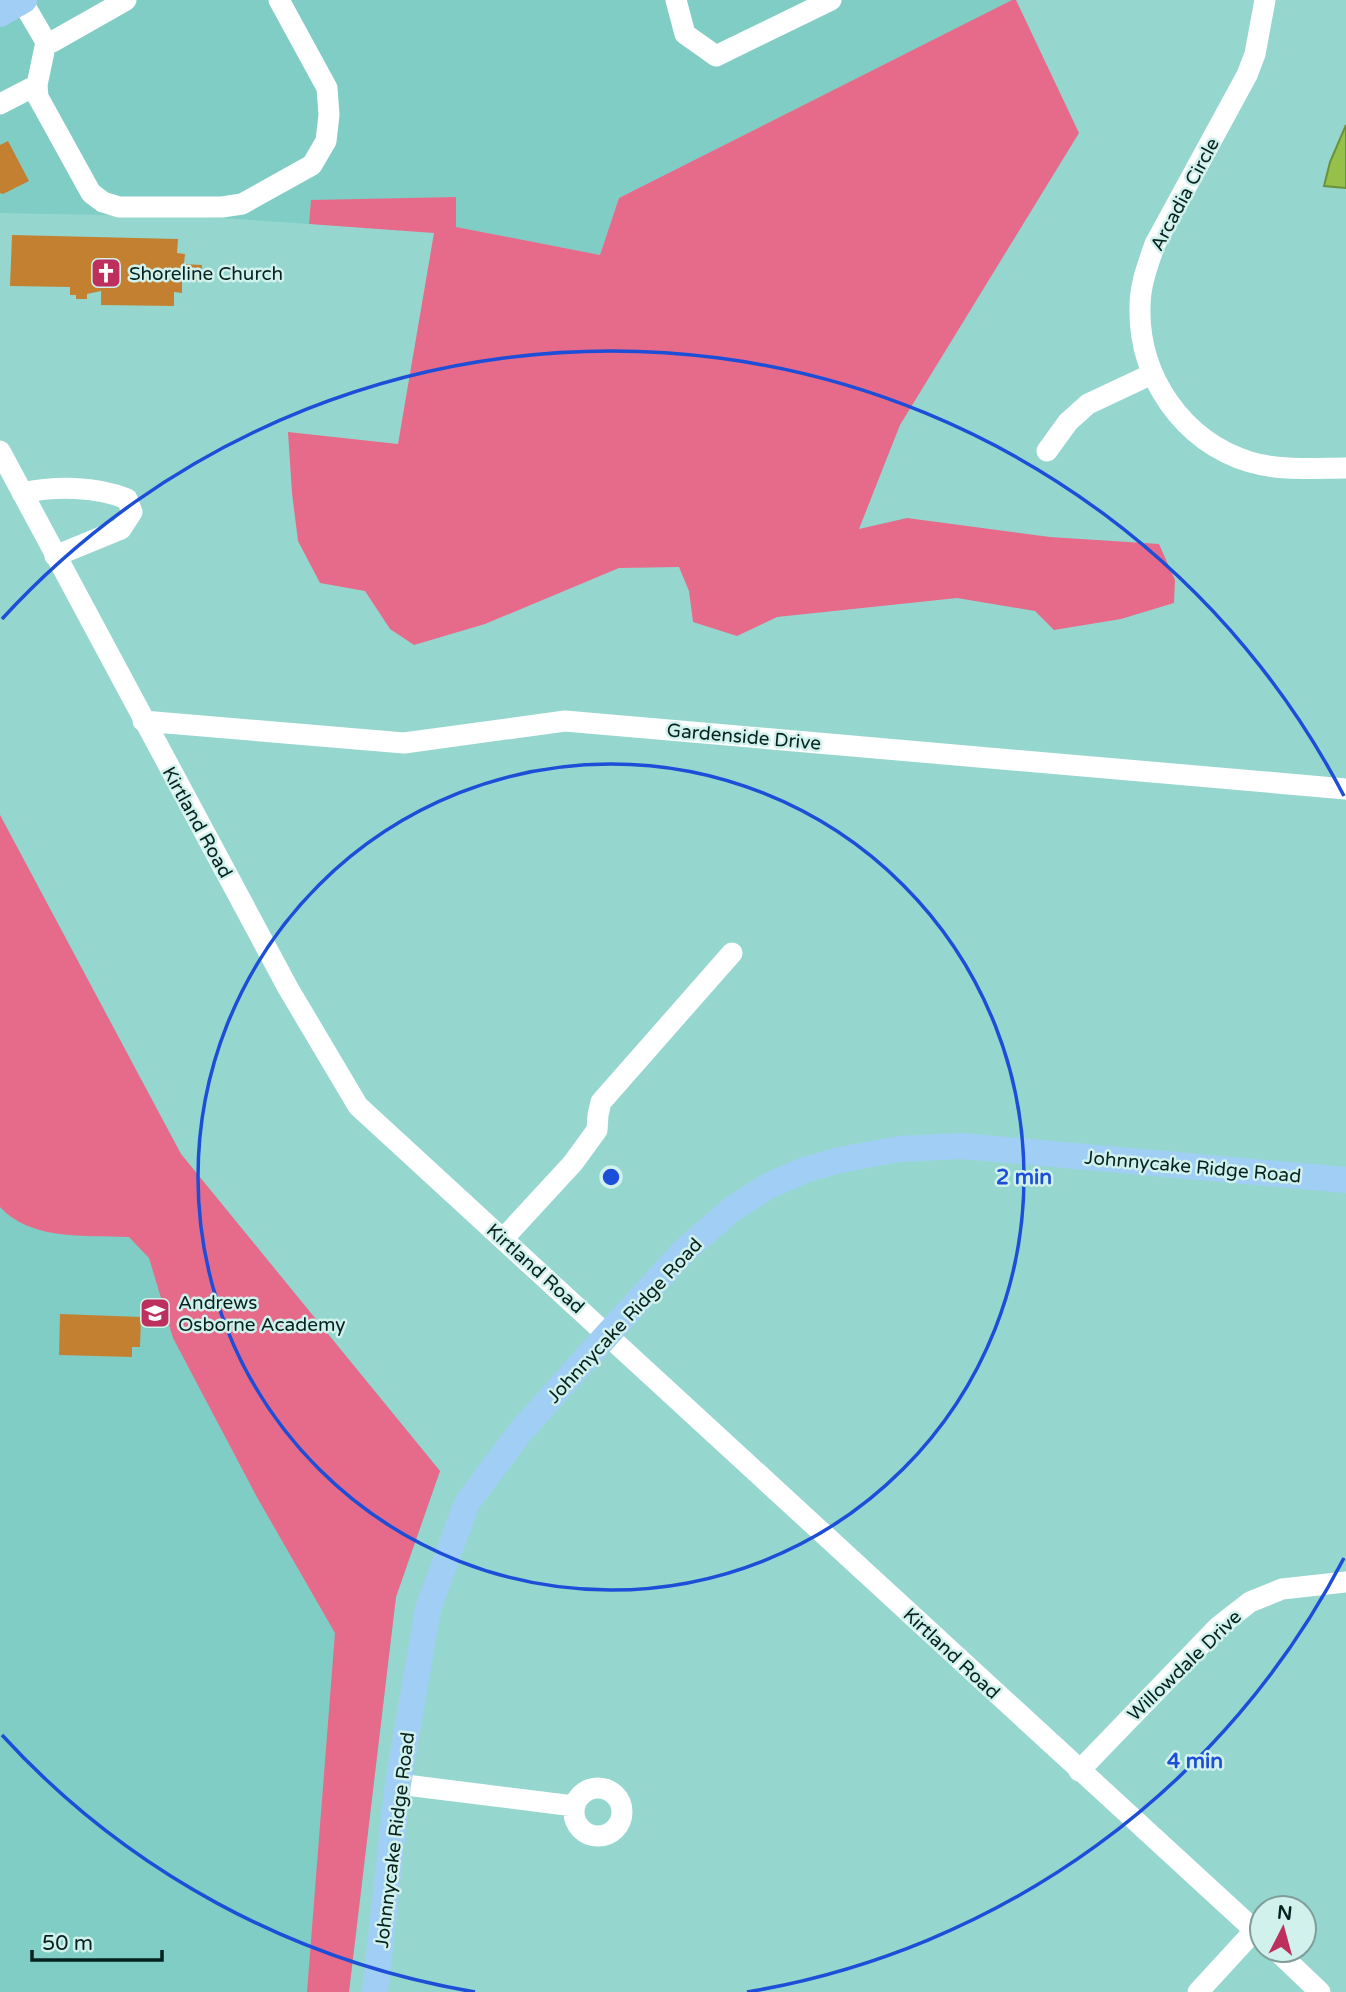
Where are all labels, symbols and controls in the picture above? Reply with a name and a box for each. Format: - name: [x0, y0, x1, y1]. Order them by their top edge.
- street label: Arcadia Circle: [1146, 134, 1224, 255]
- church icon: Shoreline Church: [89, 256, 123, 290]
- place label: Shoreline Church: [129, 263, 283, 285]
- street label: Gardenside Drive: [666, 719, 822, 755]
- street label: Kirtland Road: [158, 763, 237, 882]
- street label: Johnnycake Ridge Road: [1084, 1147, 1302, 1187]
- centre of rings: [599, 1165, 623, 1189]
- text: 2 min: [996, 1165, 1052, 1190]
- street label: Kirtland Road: [482, 1219, 589, 1318]
- street label: Johnnycake Ridge Road: [543, 1234, 707, 1408]
- place label: Andrews Osborne Academy: [178, 1292, 346, 1336]
- school or university icon: Andrews Osborne Academy: [138, 1296, 172, 1330]
- street label: Kirtland Road: [899, 1604, 1004, 1704]
- street label: Willowdale Drive: [1123, 1606, 1246, 1726]
- street label: Johnnycake Ridge Road: [371, 1731, 419, 1949]
- text: 4 min: [1167, 1749, 1223, 1774]
- north arrow: [1248, 1894, 1318, 1964]
- text: N: [1276, 1901, 1293, 1925]
- scale bar: [32, 1918, 161, 1962]
- text: 50 m: [42, 1931, 93, 1956]

